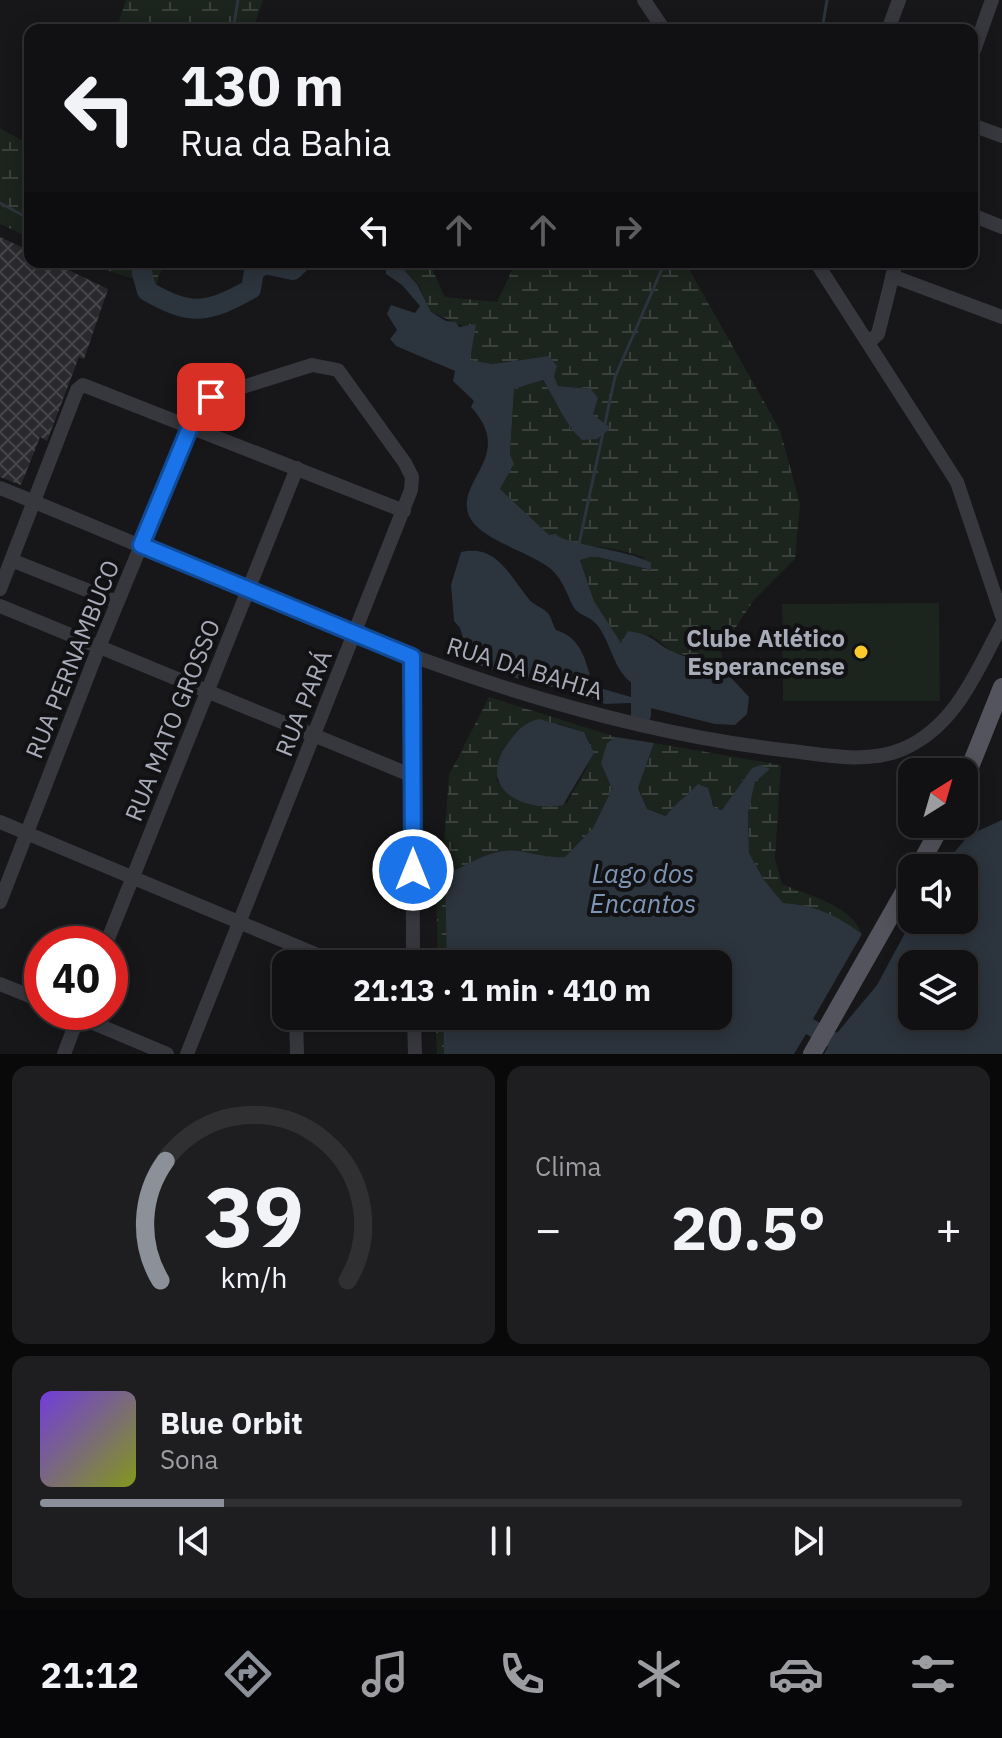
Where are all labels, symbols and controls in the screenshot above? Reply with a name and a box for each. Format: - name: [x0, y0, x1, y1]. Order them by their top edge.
- text: 130 m: [180, 49, 344, 121]
- icon: left: [48, 56, 152, 160]
- text: Rua da Bahia: [180, 119, 391, 166]
- icon: left: [353, 208, 397, 252]
- icon: ahead: [437, 208, 481, 252]
- icon: ahead: [521, 208, 565, 252]
- icon: right: [605, 208, 649, 252]
- pin: [177, 363, 245, 431]
- icon: arrive: [189, 375, 233, 419]
- street label: RUA PERNAMBUCO: [18, 555, 126, 763]
- street label: RUA MATO GROSSO: [117, 614, 227, 826]
- place label: Clube Atlético Esperancense: [686, 622, 845, 682]
- street label: RUA DA BAHIA: [443, 629, 607, 707]
- marker: Clube Atlético Esperancense: [852, 643, 870, 661]
- street label: RUA PARÁ: [267, 645, 339, 761]
- north arrow: [898, 758, 978, 838]
- map controls: [898, 758, 978, 1030]
- position arrow: [371, 828, 455, 912]
- button: sound: [898, 854, 978, 934]
- water label: Lago dos Encantos: [590, 856, 696, 920]
- speed limit sign: 40: [24, 926, 128, 1030]
- button: layers: [898, 950, 978, 1030]
- text: 21:13 · 1 min · 410 m: [353, 970, 651, 1009]
- text: Clima: [535, 1149, 601, 1183]
- text: 39: [204, 1162, 303, 1270]
- text: 20.5°: [671, 1188, 826, 1267]
- text: −: [535, 1200, 561, 1257]
- text: +: [936, 1200, 962, 1257]
- text: km/h: [220, 1259, 287, 1296]
- text: Blue Orbit: [160, 1403, 303, 1442]
- text: Sona: [160, 1442, 218, 1476]
- icon: previous: [172, 1519, 216, 1563]
- icon: pause: [479, 1519, 523, 1563]
- icon: next: [786, 1519, 830, 1563]
- icon: directions: [220, 1646, 276, 1702]
- icon: music: [357, 1646, 413, 1702]
- icon: phone: [494, 1646, 550, 1702]
- icon: climate: [631, 1646, 687, 1702]
- icon: car: [768, 1646, 824, 1702]
- icon: filters: [905, 1646, 961, 1702]
- text: 21:12: [41, 1651, 139, 1698]

